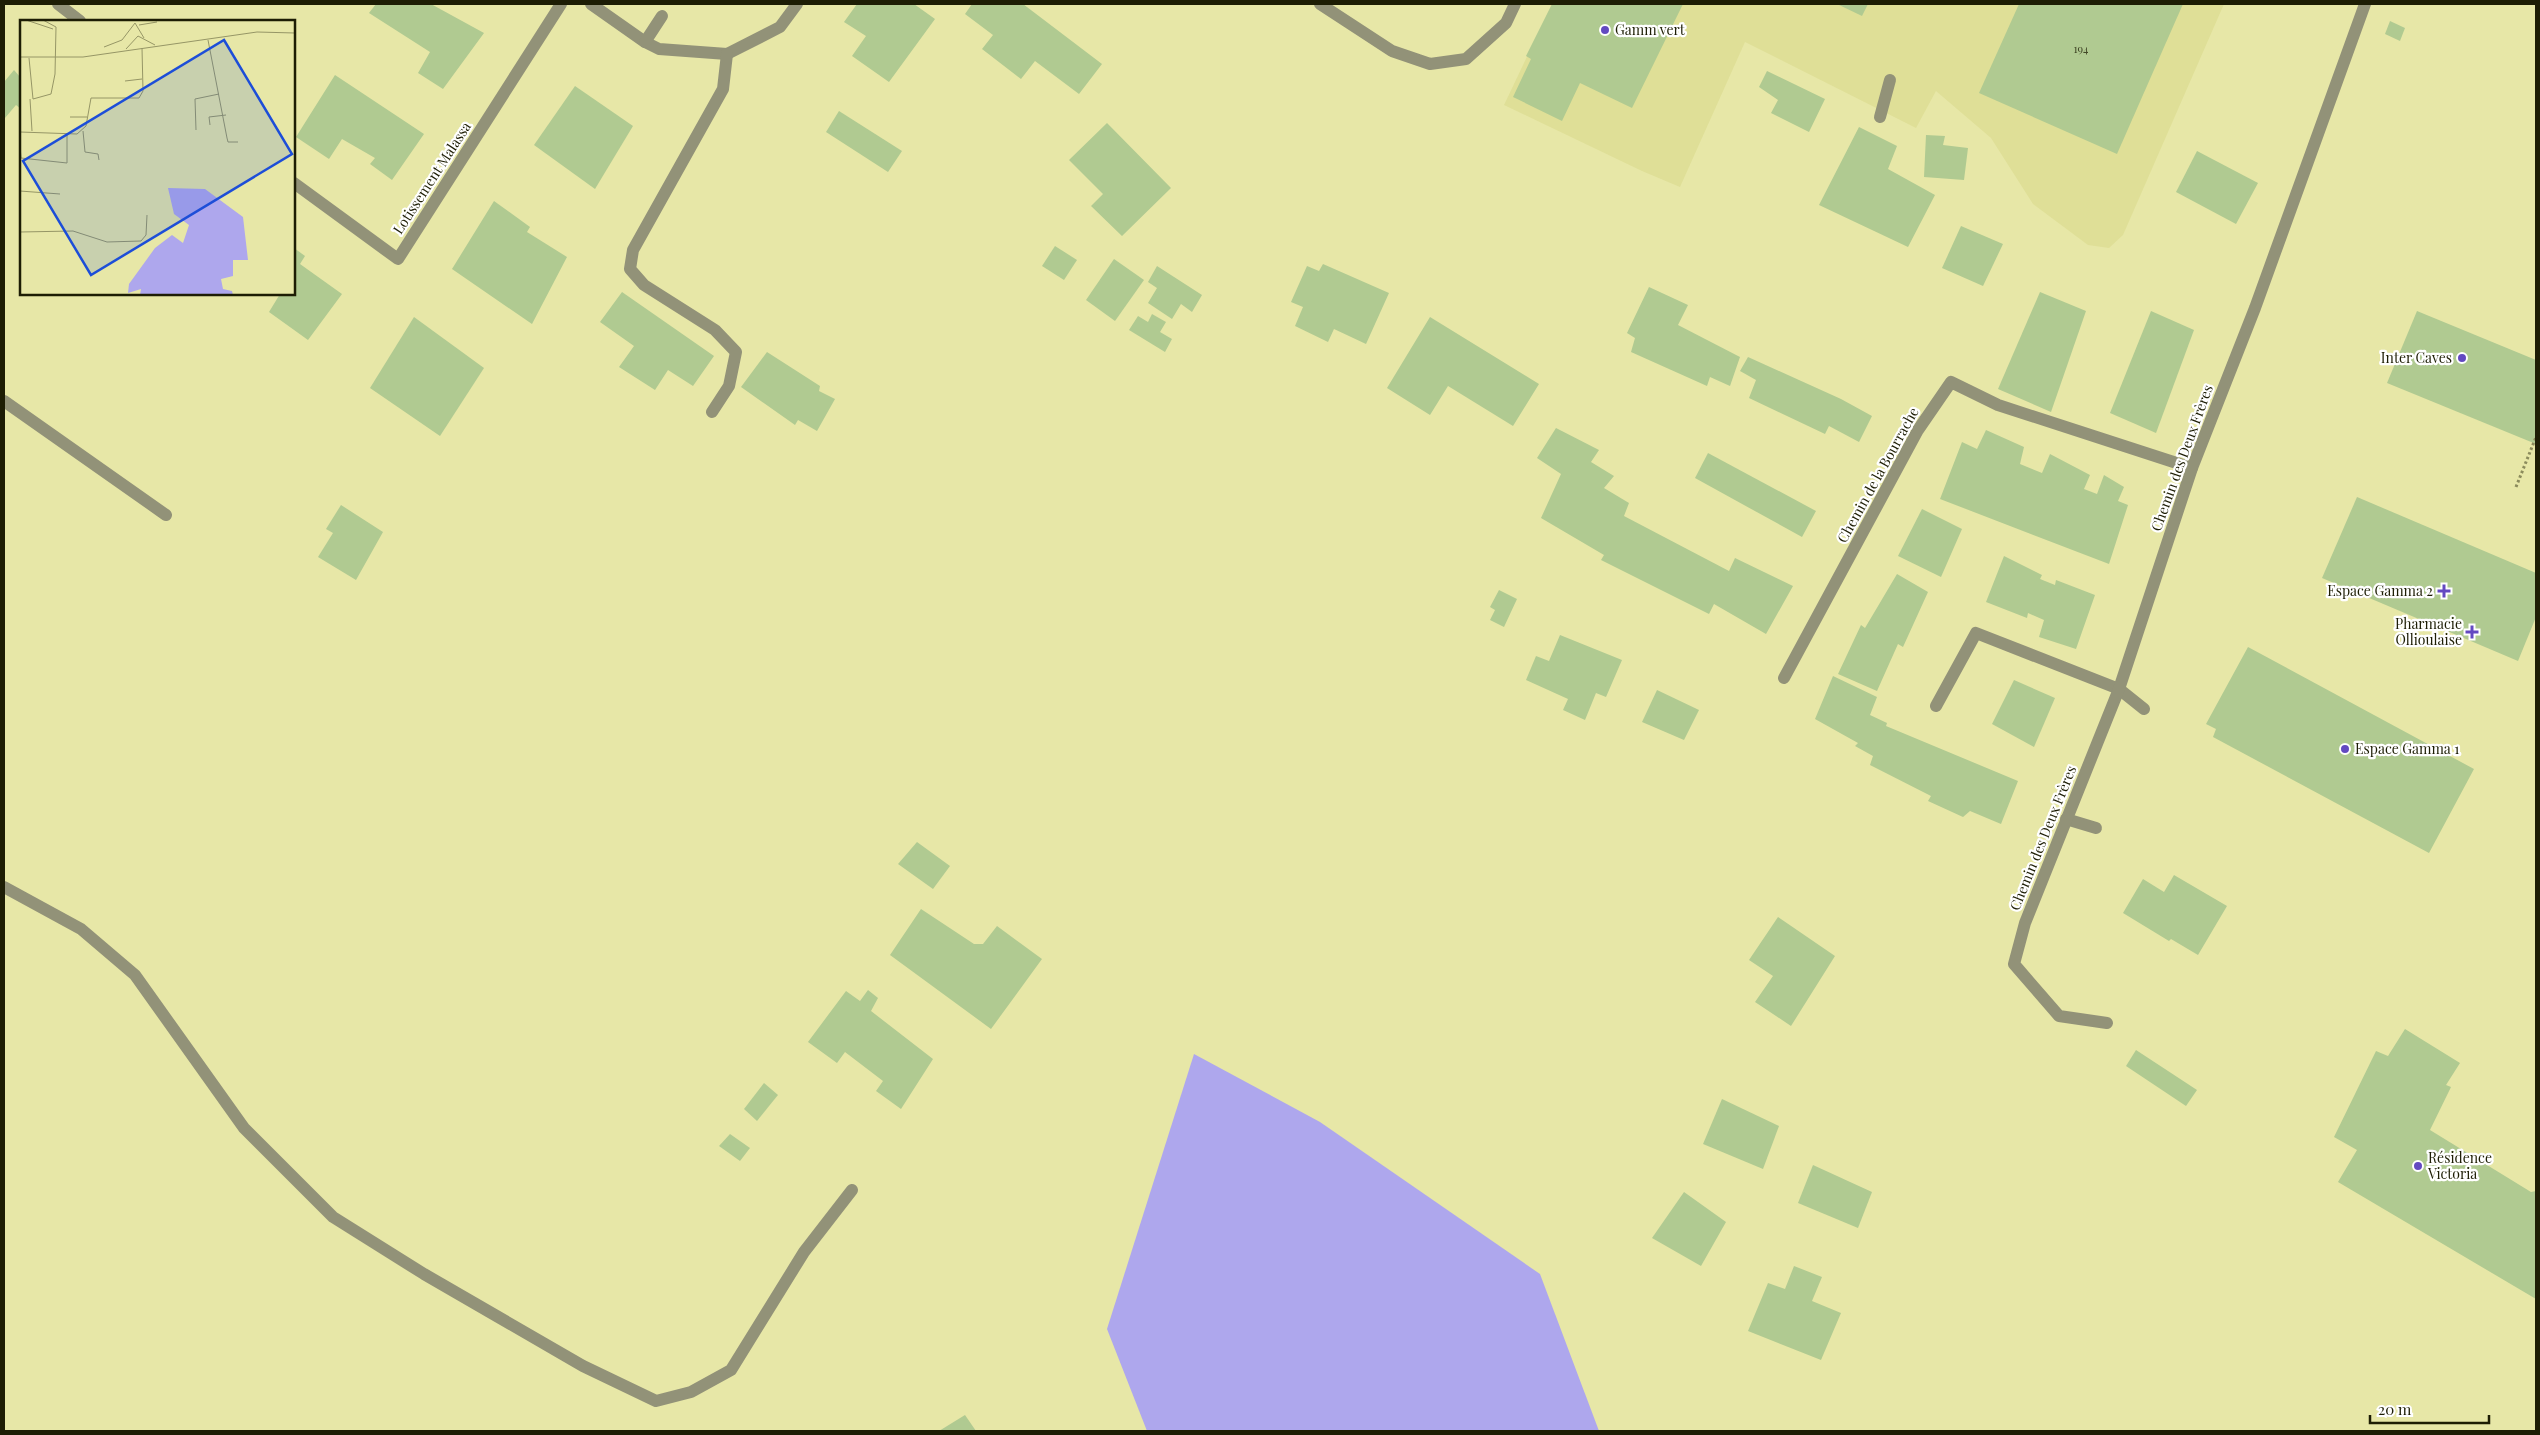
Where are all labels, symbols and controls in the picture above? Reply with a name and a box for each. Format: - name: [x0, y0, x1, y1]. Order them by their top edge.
- inset map: [20, 20, 295, 295]
- place label: Gamm vert: [1615, 20, 1686, 39]
- marker: Gamm vert: [1599, 24, 1611, 36]
- house number: 194: [2073, 41, 2089, 56]
- street label: Lotissement Malassa: [388, 118, 475, 238]
- place label: Inter Caves: [2381, 348, 2452, 367]
- marker: Inter Caves: [2456, 352, 2468, 364]
- street label: Chemin des Deux Frères: [2146, 382, 2217, 534]
- street label: Chemin de la Bourrache: [1832, 404, 1923, 546]
- place label: Espace Gamma 2: [2327, 581, 2433, 600]
- marker: Espace Gamma 2: [2437, 584, 2451, 598]
- place label: Pharmacie Ollioulaise: [2395, 614, 2462, 649]
- marker: Pharmacie Ollioulaise: [2466, 626, 2478, 638]
- place label: Espace Gamma 1: [2355, 739, 2459, 758]
- marker: Espace Gamma 1: [2339, 743, 2351, 755]
- street label: Chemin des Deux Frères: [2005, 763, 2080, 913]
- place label: Résidence Victoria: [2427, 1148, 2492, 1183]
- marker: Résidence Victoria: [2412, 1160, 2424, 1172]
- scale bar: [2370, 1392, 2489, 1424]
- text: 20 m: [2378, 1399, 2412, 1419]

